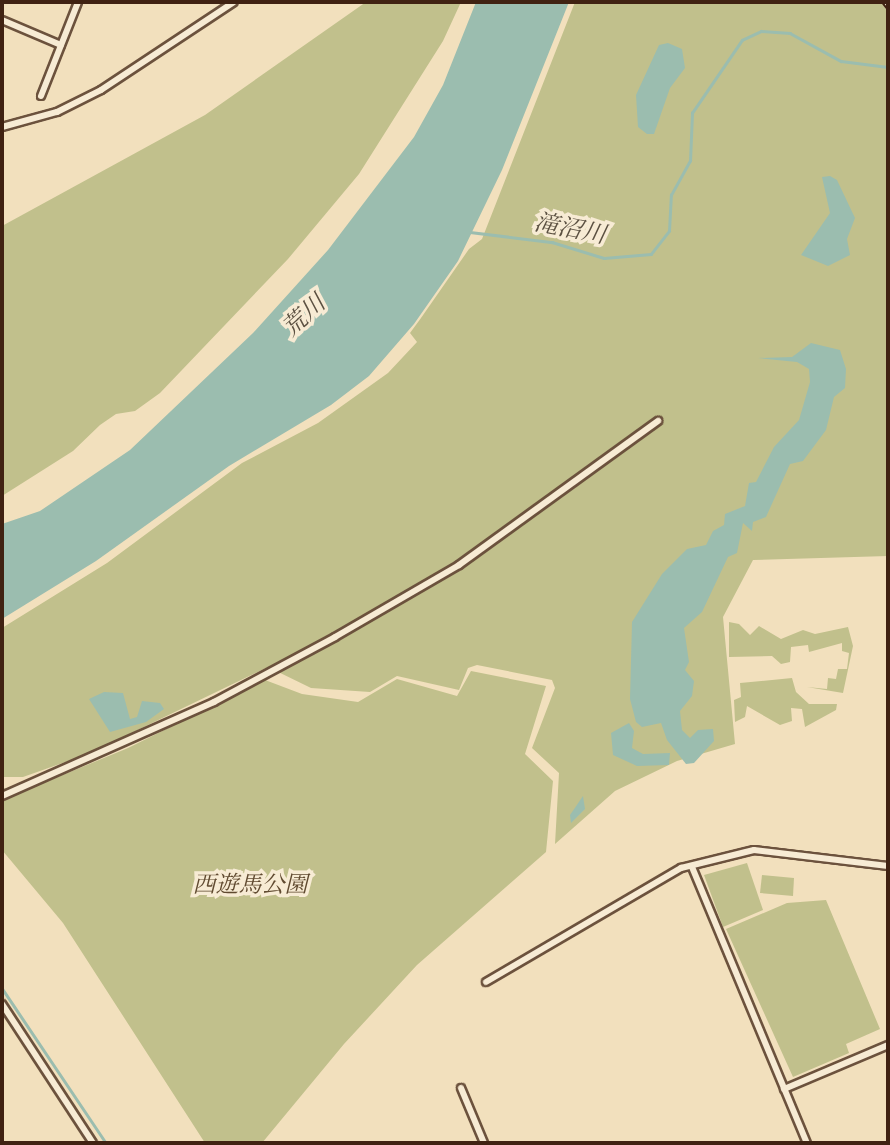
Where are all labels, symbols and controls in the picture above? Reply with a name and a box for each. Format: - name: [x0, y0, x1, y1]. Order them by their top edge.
- water label: 滝沼川: [532, 208, 608, 250]
- water label: 荒川: [277, 289, 331, 343]
- park label: 西遊馬公園: [193, 871, 307, 899]

